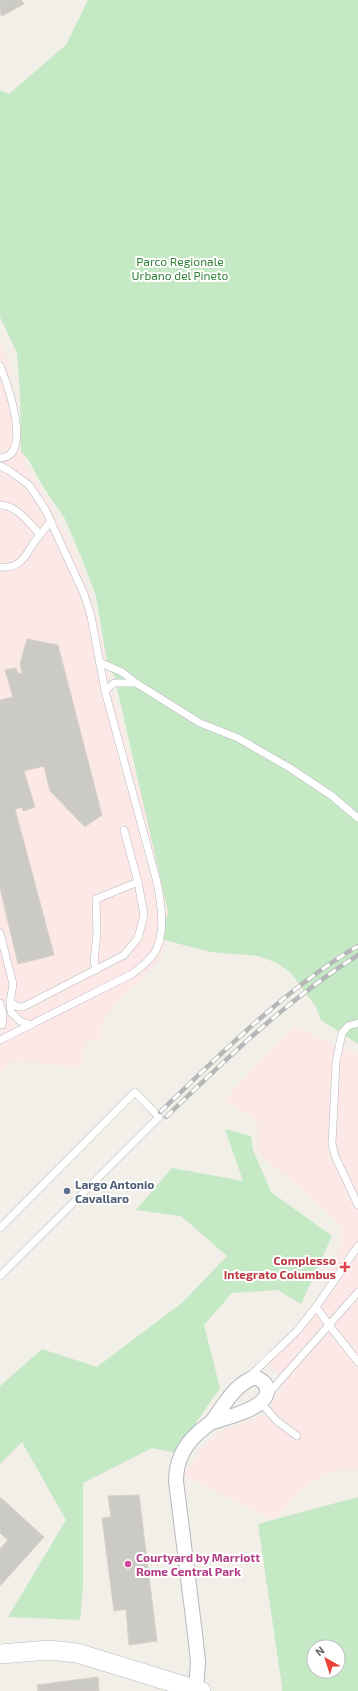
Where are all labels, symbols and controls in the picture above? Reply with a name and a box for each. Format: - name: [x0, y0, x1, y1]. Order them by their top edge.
- park label: Parco Regionale Urbano del Pineto: [132, 254, 229, 282]
- place label: Largo Antonio Cavallaro: [75, 1177, 154, 1205]
- marker: Largo Antonio Cavallaro: [62, 1186, 72, 1196]
- place label: Complesso Integrato Columbus: [224, 1253, 336, 1281]
- marker: Complesso Integrato Columbus: [339, 1261, 351, 1273]
- place label: Courtyard by Marriott Rome Central Park: [136, 1550, 260, 1578]
- marker: Courtyard by Marriott Rome Central Park: [123, 1559, 133, 1569]
- north arrow: [306, 1639, 346, 1679]
- text: N: [312, 1643, 327, 1658]

